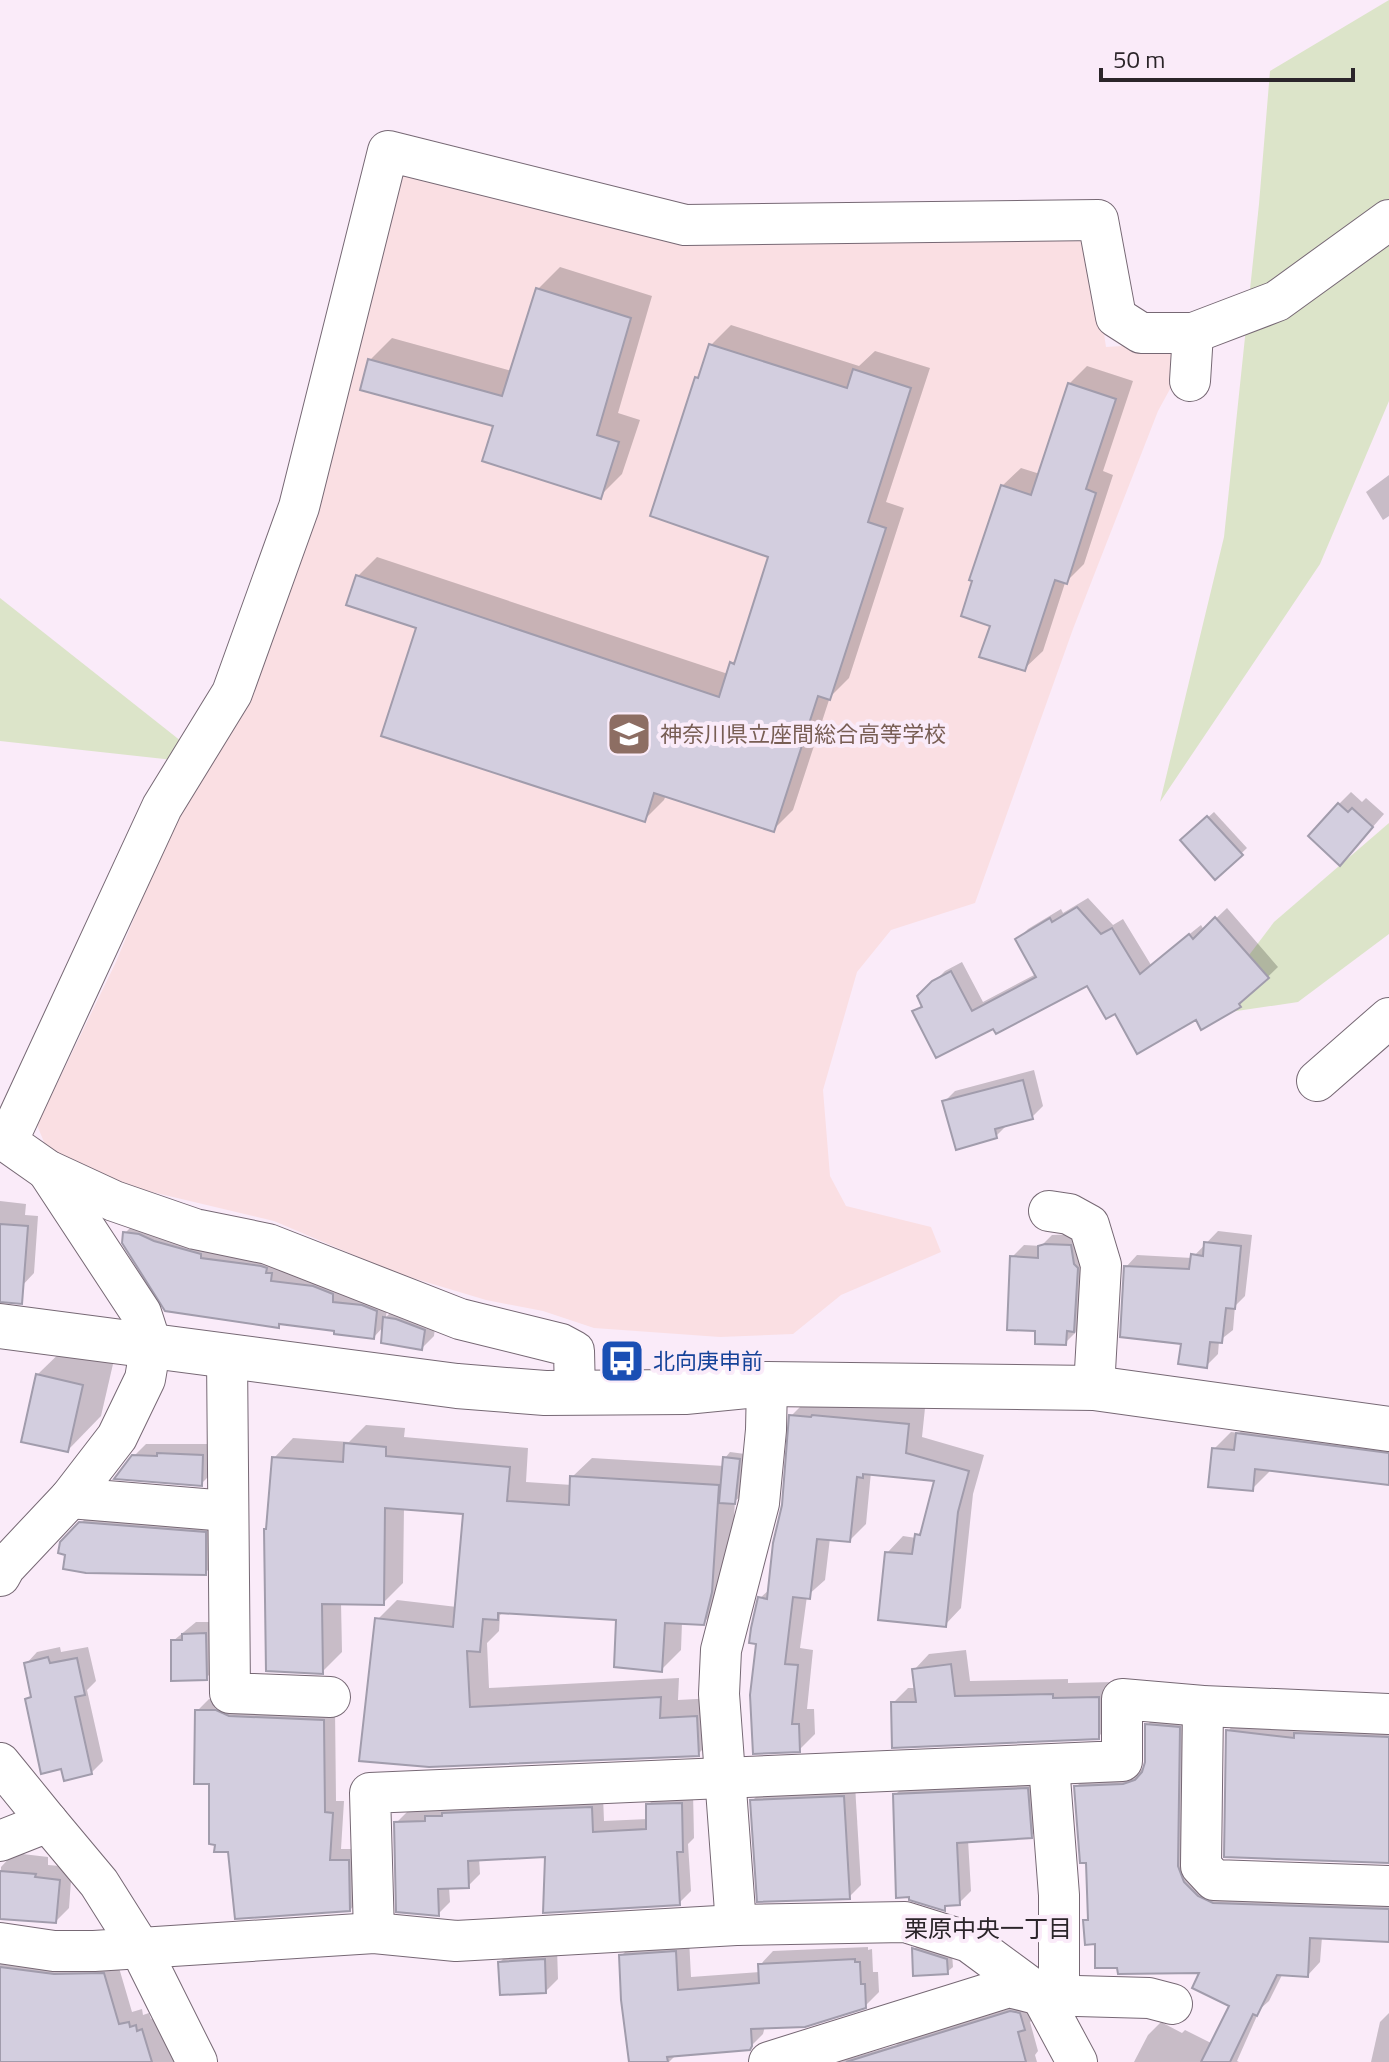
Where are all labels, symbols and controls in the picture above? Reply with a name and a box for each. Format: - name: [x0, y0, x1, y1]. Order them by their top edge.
- scale bar: [1101, 32, 1353, 82]
- text: 50 m: [1113, 41, 1165, 77]
- school or university icon: 神奈川県立座間総合高等学校: [605, 710, 653, 758]
- place label: 神奈川県立座間総合高等学校: [660, 717, 946, 751]
- bus stop icon: 北向庚申前: [598, 1337, 646, 1385]
- place label: 北向庚申前: [653, 1344, 763, 1378]
- district label: 栗原中央一丁目: [904, 1910, 1072, 1946]

